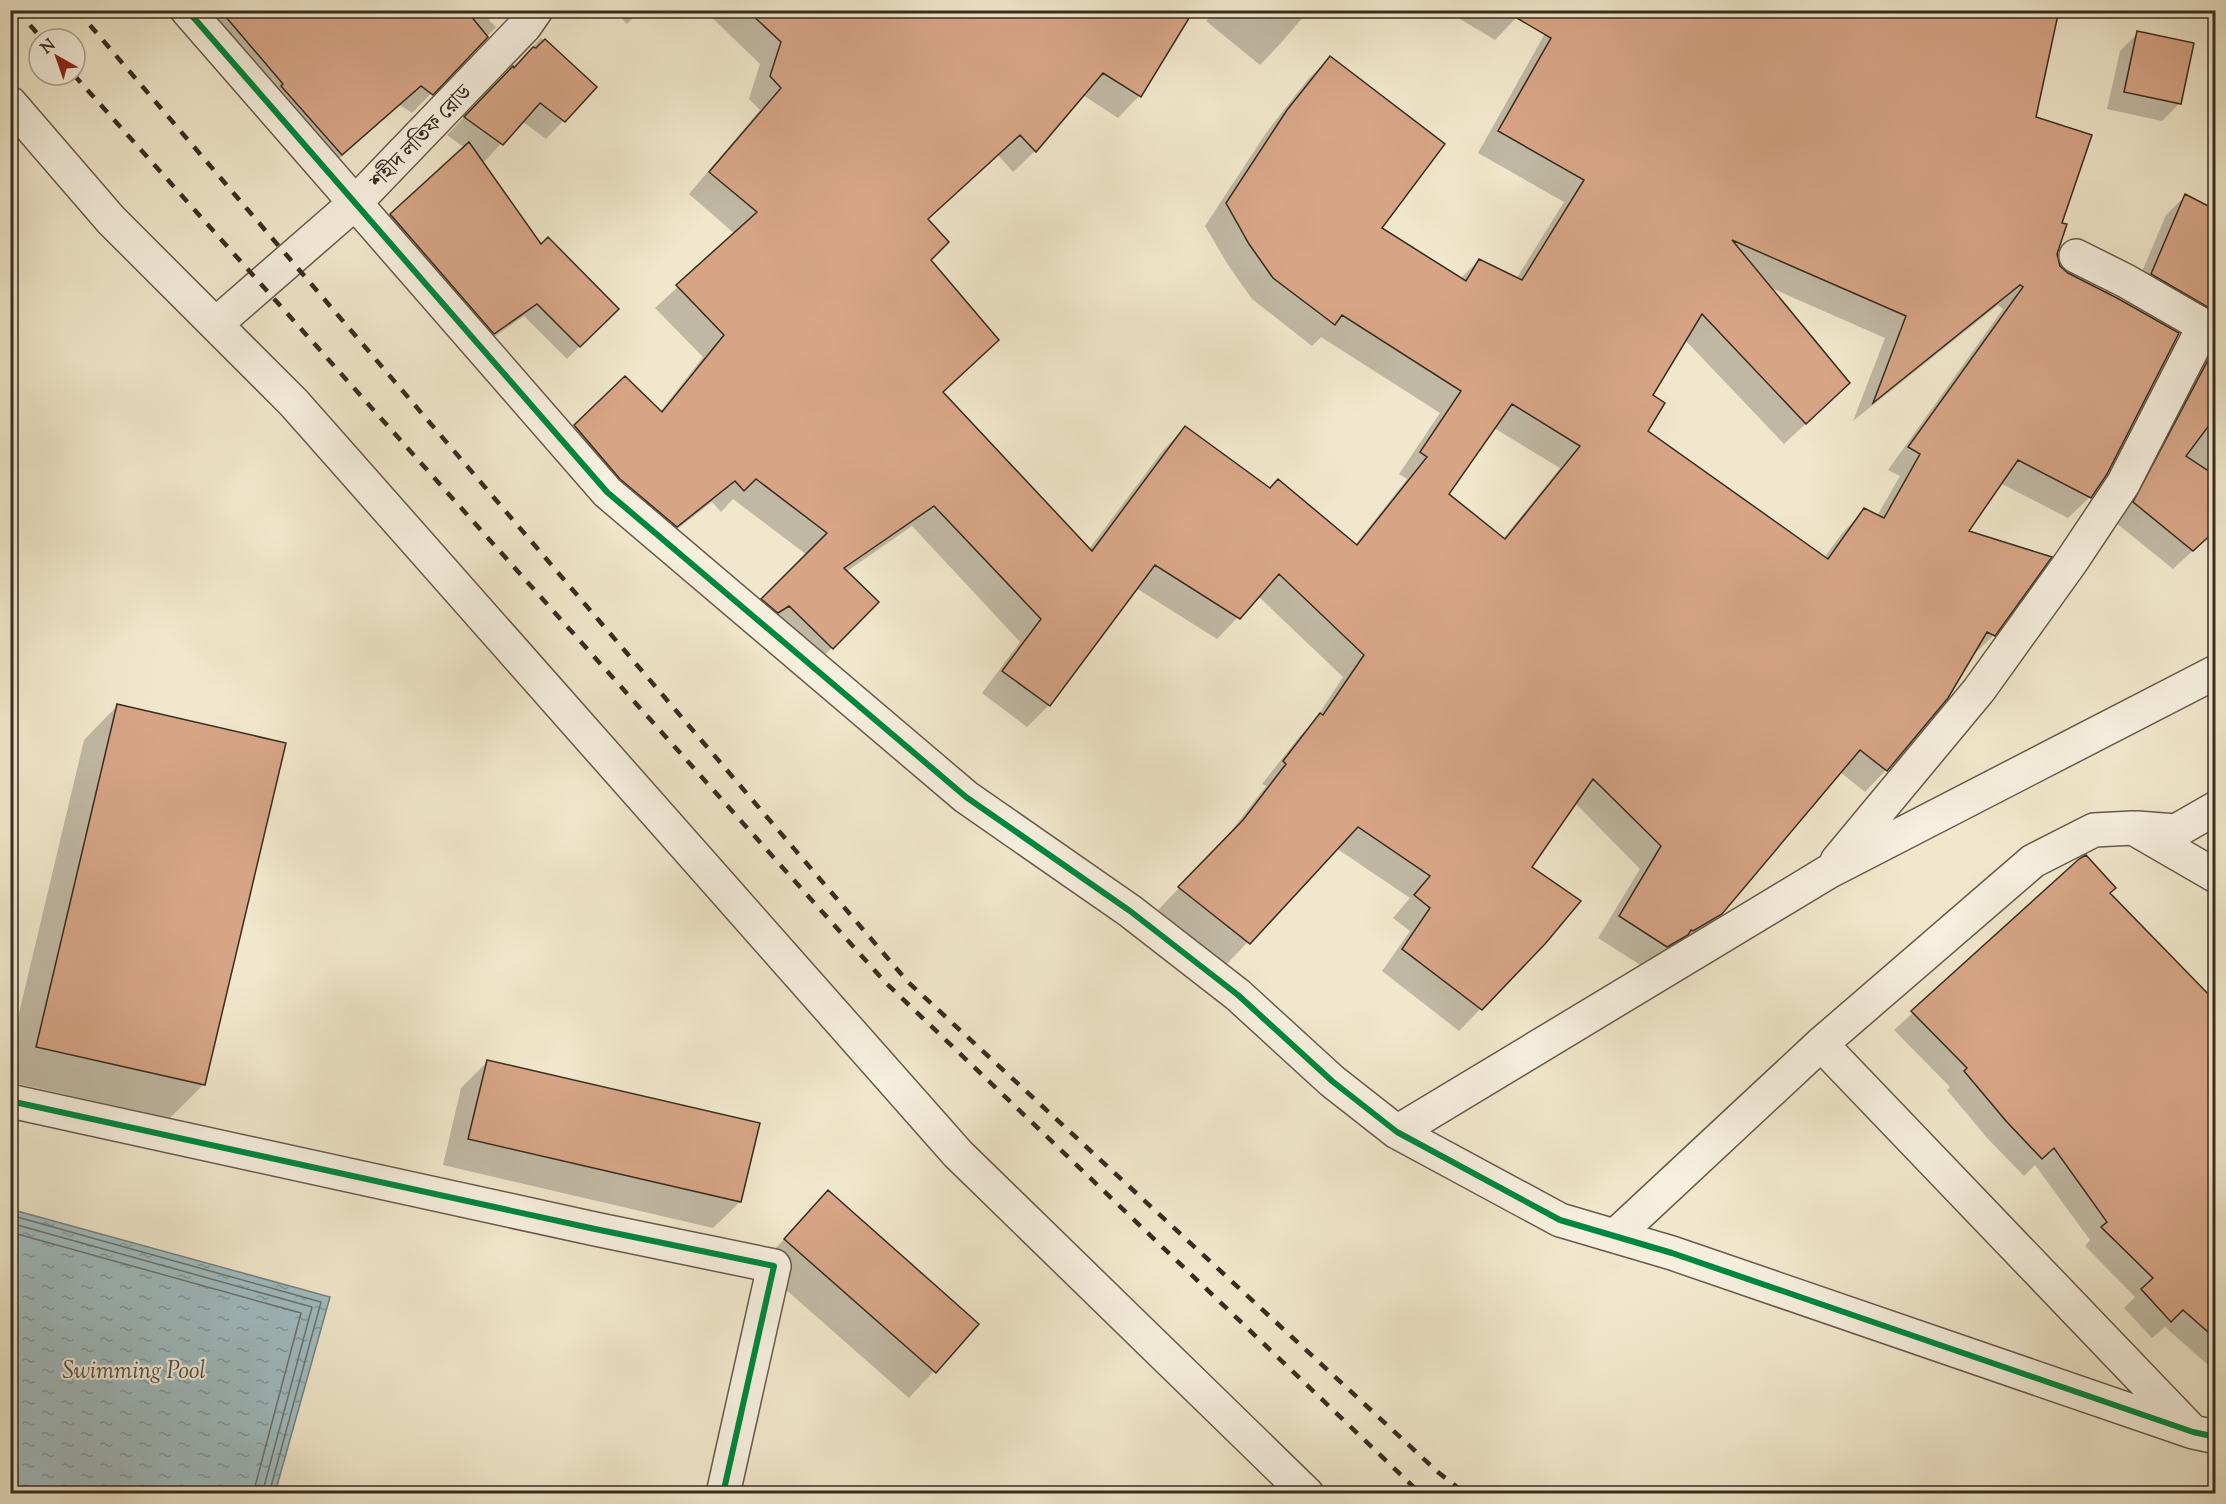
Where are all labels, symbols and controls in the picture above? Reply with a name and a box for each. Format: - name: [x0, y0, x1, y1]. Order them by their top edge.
- north arrow: [27, 27, 87, 87]
- text: N: [37, 34, 61, 60]
- street label: শহীদ লতিফ রোড: [363, 78, 481, 198]
- water label: Swimming Pool: [62, 1355, 206, 1389]

